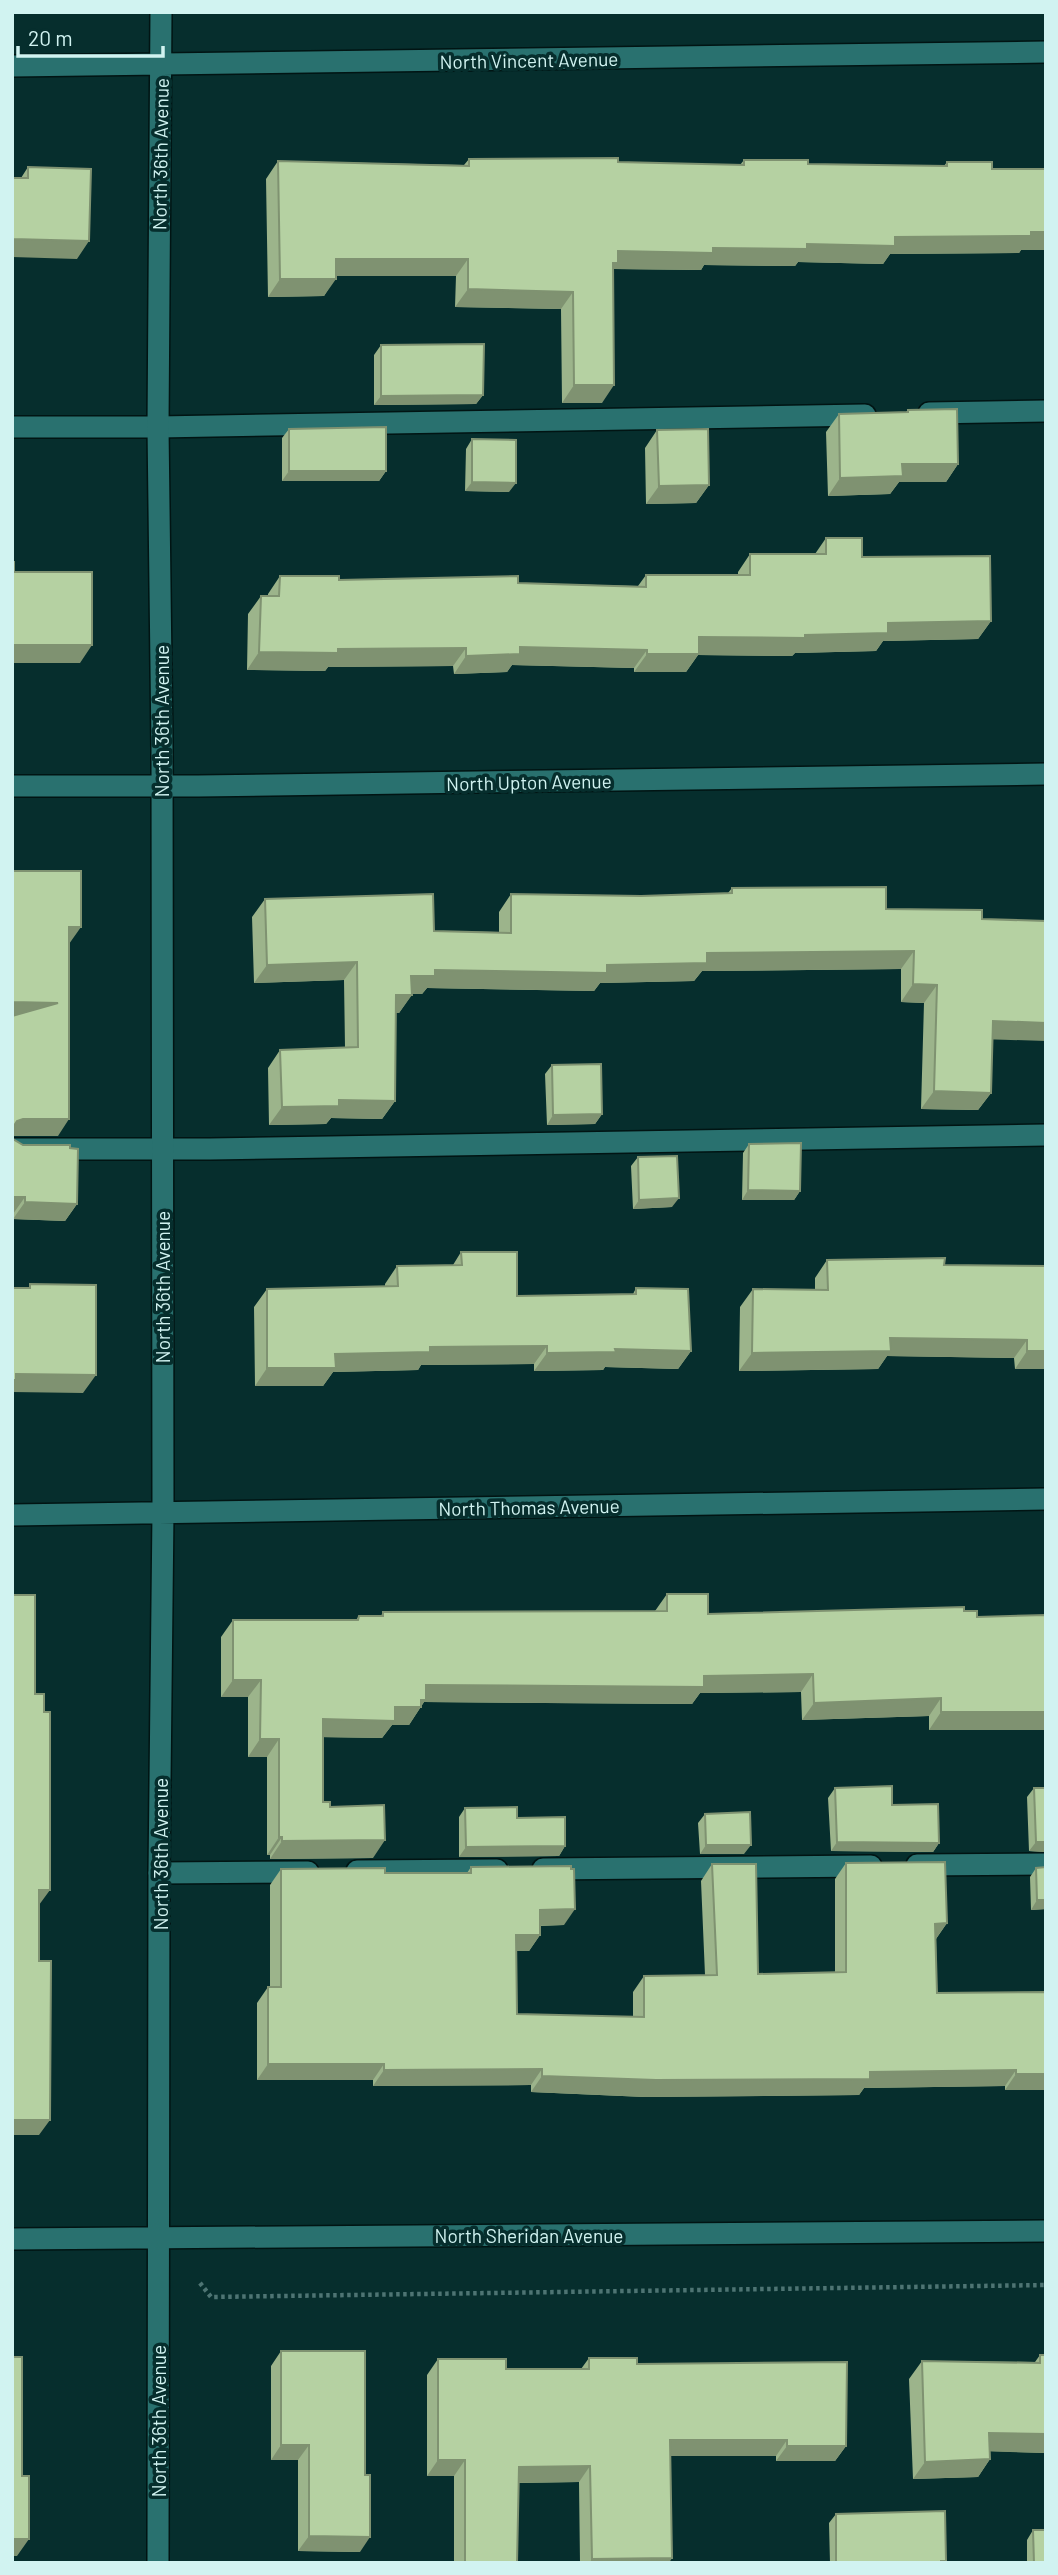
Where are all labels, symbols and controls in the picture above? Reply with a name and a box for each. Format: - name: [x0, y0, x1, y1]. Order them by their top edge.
- scale bar: [18, 14, 163, 58]
- text: 20 m: [28, 25, 73, 50]
- street label: North Vincent Avenue: [439, 47, 619, 73]
- street label: North 36th Avenue: [147, 78, 173, 230]
- street label: North 36th Avenue: [150, 645, 173, 797]
- street label: North Upton Avenue: [446, 769, 612, 795]
- street label: North 36th Avenue: [151, 1211, 174, 1363]
- street label: North Thomas Avenue: [438, 1494, 620, 1520]
- street label: North 36th Avenue: [149, 1778, 172, 1930]
- street label: North Sheridan Avenue: [435, 2224, 623, 2247]
- street label: North 36th Avenue: [147, 2345, 170, 2497]

